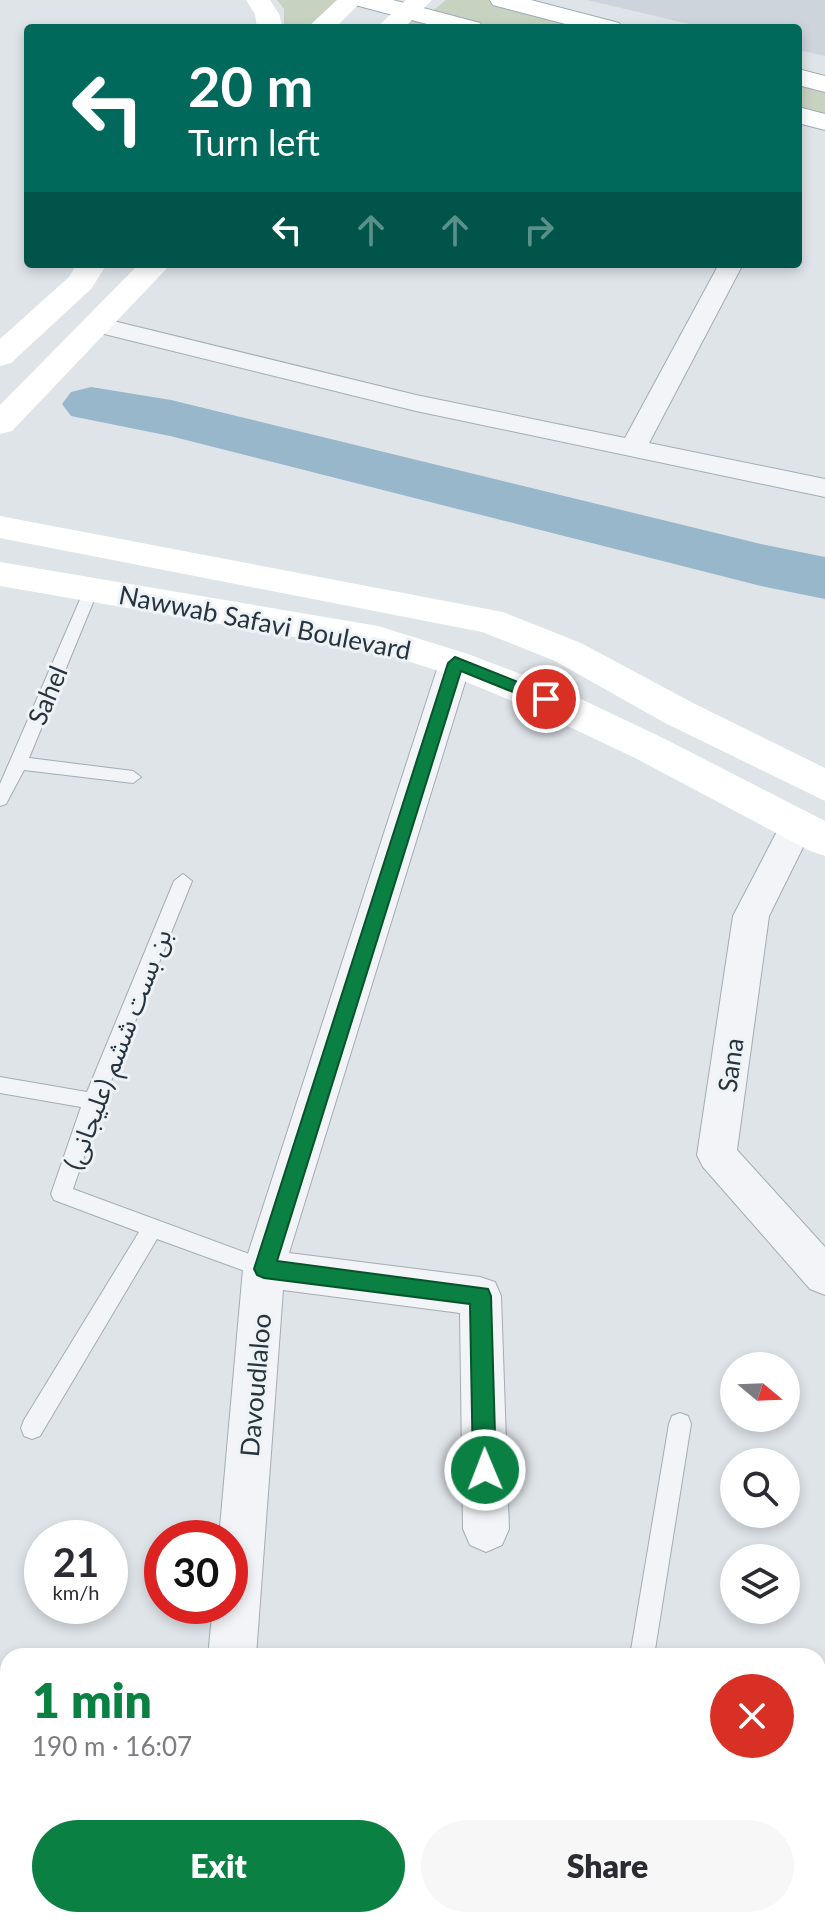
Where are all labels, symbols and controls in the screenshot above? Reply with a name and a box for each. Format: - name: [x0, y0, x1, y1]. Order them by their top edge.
- text: 20 m: [188, 52, 313, 119]
- icon: left: [56, 56, 160, 160]
- text: Turn left: [188, 120, 320, 164]
- icon: left: [265, 208, 309, 252]
- icon: ahead: [349, 208, 393, 252]
- icon: ahead: [433, 208, 477, 252]
- icon: right: [517, 208, 561, 252]
- street label: Nawwab Safavi Boulevard: [116, 578, 414, 666]
- street label: Sahel: [20, 661, 74, 729]
- pin: [512, 665, 580, 733]
- icon: arrive: [524, 677, 568, 721]
- street label: بن بست ششم (علیجانی): [56, 924, 182, 1176]
- street label: Sana: [710, 1036, 750, 1094]
- street label: Davoudlaloo: [233, 1312, 277, 1458]
- north arrow: [720, 1352, 800, 1432]
- map controls: [720, 1352, 800, 1624]
- position arrow: [443, 1428, 527, 1512]
- button: search: [720, 1448, 800, 1528]
- speed limit sign: 30: [144, 1520, 248, 1624]
- text: 21: [53, 1538, 99, 1586]
- button: layers: [720, 1544, 800, 1624]
- text: km/h: [53, 1580, 99, 1604]
- text: 1 min: [32, 1671, 152, 1728]
- button: close: [710, 1674, 794, 1758]
- text: 190 m · 16:07: [32, 1730, 192, 1762]
- button: Exit: [32, 1820, 405, 1912]
- button: Share: [421, 1820, 794, 1912]

